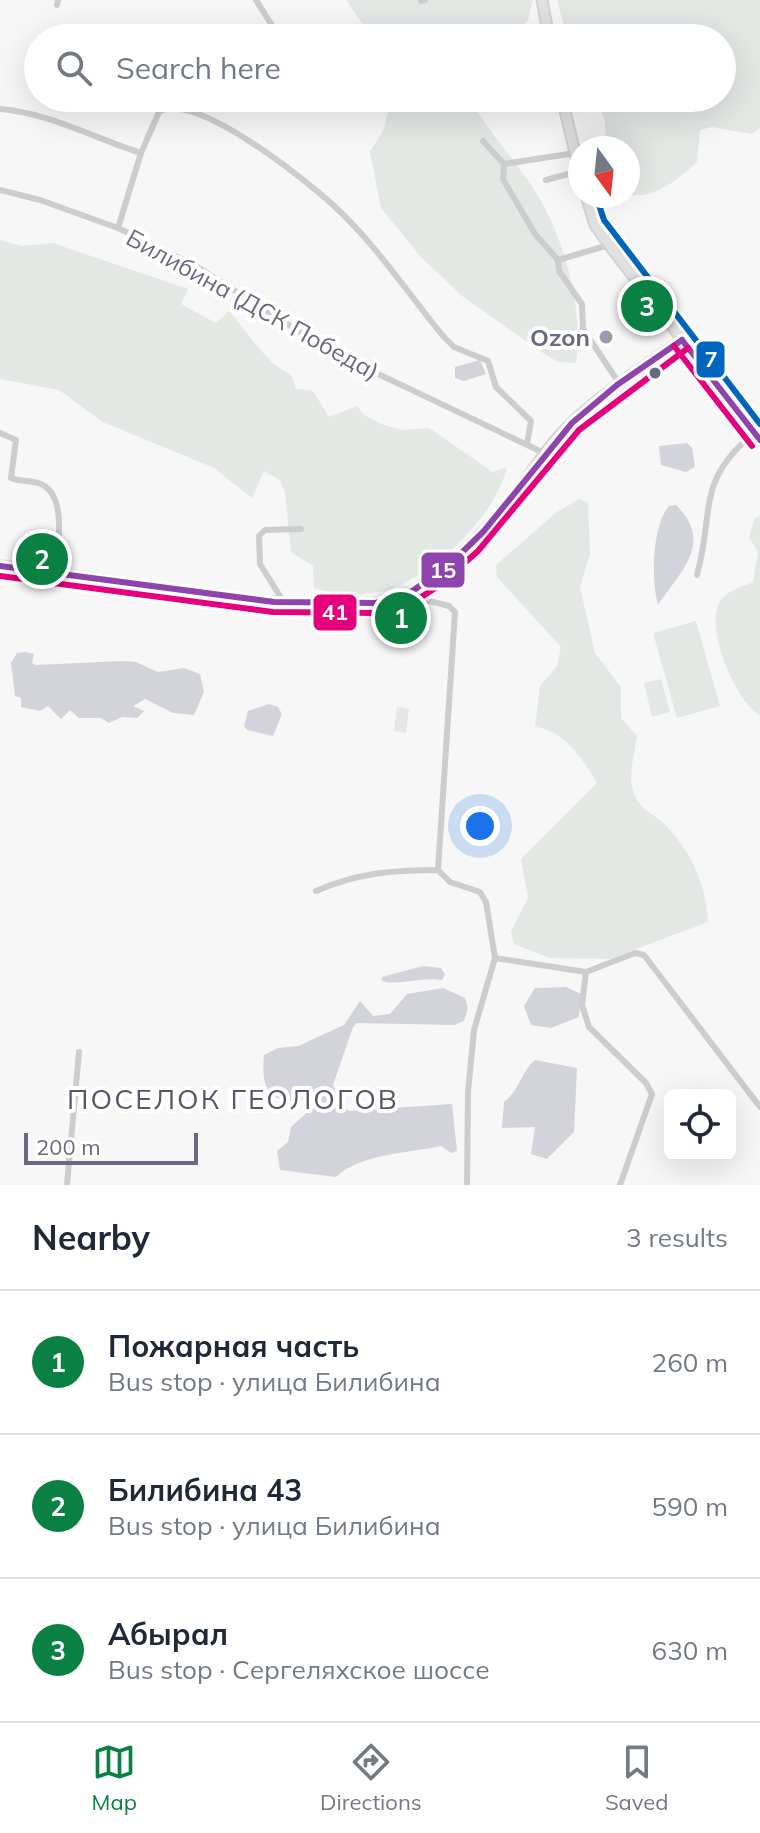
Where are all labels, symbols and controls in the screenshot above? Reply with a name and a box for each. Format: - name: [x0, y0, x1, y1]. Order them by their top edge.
- search box: [24, 24, 736, 112]
- icon: search: [52, 46, 96, 90]
- text: Search here: [116, 49, 281, 87]
- north arrow: [568, 136, 640, 208]
- street label: Билибина (ДСК Победа): [121, 222, 385, 386]
- pin: 3: [621, 276, 673, 336]
- place label: Ozon: [530, 322, 590, 352]
- marker: Ozon: [597, 328, 615, 346]
- line badge: 7: [695, 340, 726, 379]
- text: 7: [704, 345, 718, 373]
- unlabelled marker: [647, 365, 663, 381]
- pin: 2: [16, 529, 68, 589]
- line badge: 15: [420, 551, 466, 589]
- text: 15: [430, 556, 456, 584]
- pin: 1: [375, 588, 427, 648]
- line badge: 41: [312, 593, 358, 632]
- text: 41: [322, 598, 348, 626]
- your location: [460, 806, 500, 846]
- district label: ПОСЕЛОК ГЕОЛОГОВ: [67, 1081, 399, 1116]
- map controls: [664, 1089, 736, 1161]
- button: locate: [664, 1089, 736, 1161]
- scale bar: [24, 1129, 198, 1165]
- text: 200 m: [36, 1133, 101, 1161]
- text: Nearby: [32, 1216, 150, 1259]
- text: 3 results: [626, 1221, 728, 1254]
- text: Пожарная часть: [108, 1327, 359, 1365]
- text: 1: [50, 1346, 66, 1379]
- text: 260 m: [652, 1346, 728, 1379]
- text: Bus stop · улица Билибина: [108, 1365, 441, 1398]
- text: Билибина 43: [108, 1471, 302, 1509]
- text: 2: [50, 1490, 66, 1523]
- text: 590 m: [652, 1490, 728, 1523]
- text: Bus stop · улица Билибина: [108, 1509, 441, 1542]
- text: Абырал: [108, 1615, 228, 1653]
- text: 3: [50, 1634, 66, 1667]
- text: 630 m: [652, 1634, 728, 1667]
- text: Bus stop · Сергеляхское шоссе: [108, 1653, 490, 1686]
- tab: Map: [92, 1740, 137, 1816]
- tab: Directions: [320, 1740, 422, 1816]
- tab: Saved: [605, 1740, 668, 1816]

